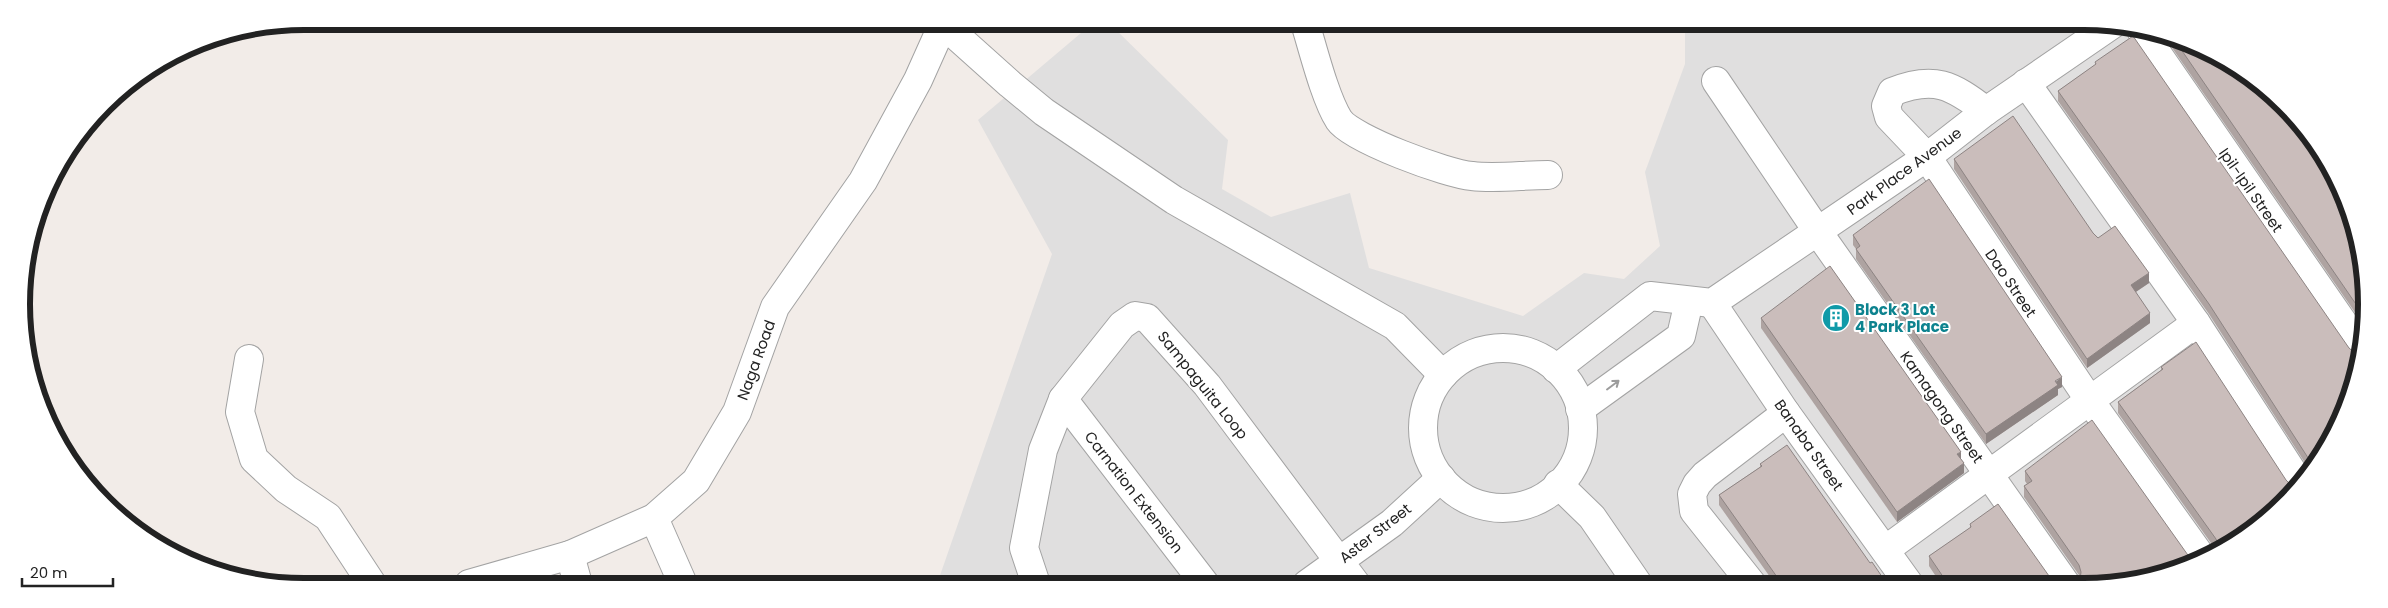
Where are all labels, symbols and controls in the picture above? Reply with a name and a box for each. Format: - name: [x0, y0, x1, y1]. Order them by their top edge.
- street label: Park Place Avenue: [1842, 122, 1966, 220]
- street label: Ipil-Ipil Street: [2214, 144, 2288, 236]
- street label: Dao Street: [1980, 245, 2042, 321]
- place label: Block 3 Lot 4 Park Place: [1855, 299, 1949, 337]
- building icon: Block 3 Lot 4 Park Place: [1821, 303, 1851, 333]
- street label: Naga Road: [732, 317, 780, 403]
- street label: Sampaguita Loop: [1153, 327, 1253, 443]
- street label: Kamagong Street: [1896, 347, 1988, 467]
- one-way arrow: [1606, 380, 1620, 390]
- street label: Banaba Street: [1770, 395, 1848, 495]
- street label: Carnation Extension: [1080, 427, 1188, 557]
- street label: Aster Street: [1335, 498, 1415, 568]
- scale bar: [22, 556, 114, 588]
- text: 20 m: [30, 562, 68, 583]

